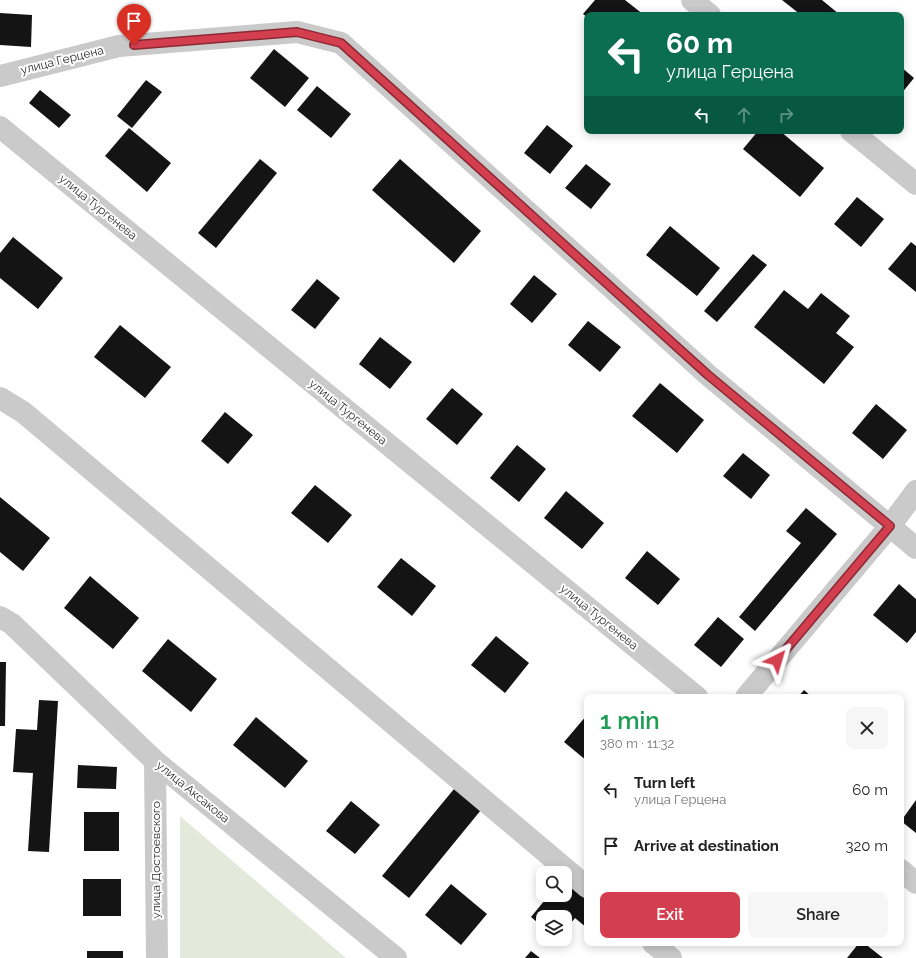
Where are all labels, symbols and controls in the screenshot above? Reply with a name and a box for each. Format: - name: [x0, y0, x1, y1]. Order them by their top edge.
- pin: [117, 4, 151, 45]
- icon: arrive: [123, 10, 145, 32]
- text: 60 m: [666, 27, 733, 60]
- icon: left: [600, 28, 652, 80]
- street label: улица Герцена: [19, 43, 105, 77]
- text: улица Герцена: [666, 61, 794, 82]
- icon: left: [691, 104, 713, 126]
- icon: ahead: [733, 104, 755, 126]
- icon: right: [775, 104, 797, 126]
- street label: улица Тургенева: [56, 171, 140, 243]
- street label: улица Тургенева: [306, 376, 390, 448]
- street label: улица Тургенева: [557, 581, 641, 653]
- position arrow: [756, 639, 798, 681]
- text: 1 min: [600, 706, 660, 735]
- button: close: [846, 707, 888, 749]
- text: 380 m · 11:32: [600, 736, 674, 751]
- street label: улица Аксакова: [154, 758, 232, 826]
- text: Turn left: [634, 774, 695, 792]
- icon: left: [600, 779, 622, 801]
- text: 60 m: [852, 781, 888, 799]
- text: улица Герцена: [634, 792, 726, 807]
- street label: улица Достоевского: [149, 801, 163, 919]
- icon: arrive: [600, 835, 622, 857]
- text: Arrive at destination: [634, 837, 779, 855]
- text: 320 m: [845, 837, 888, 855]
- map controls: [536, 866, 572, 946]
- button: search: [536, 866, 572, 902]
- button: Exit: [600, 892, 740, 938]
- button: Share: [748, 892, 888, 938]
- button: layers: [536, 910, 572, 946]

